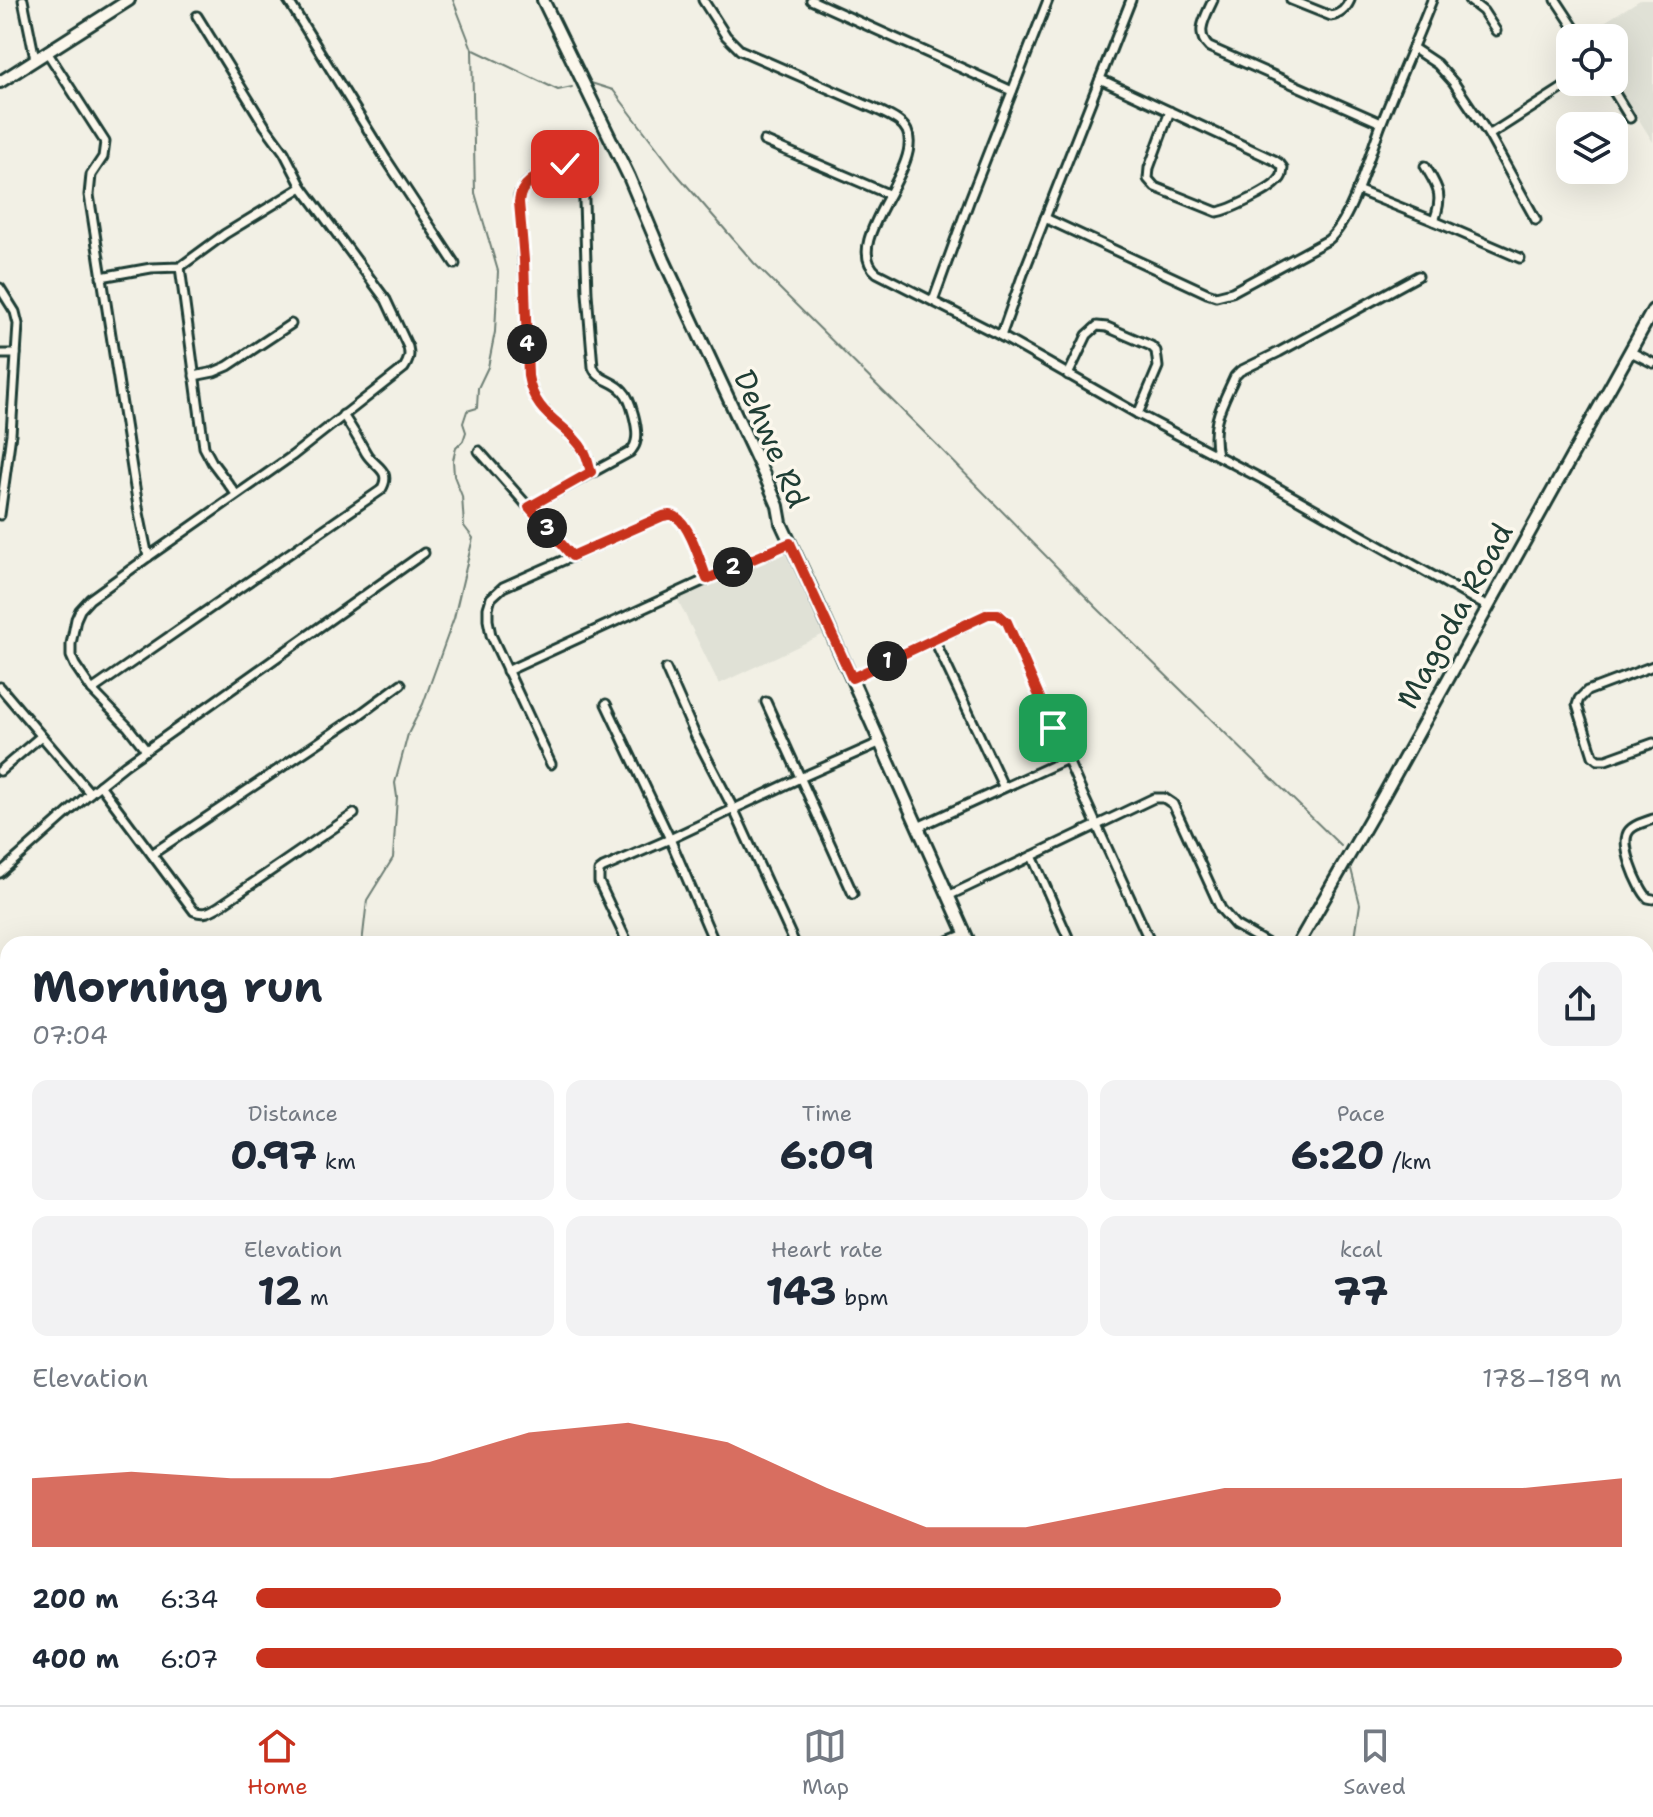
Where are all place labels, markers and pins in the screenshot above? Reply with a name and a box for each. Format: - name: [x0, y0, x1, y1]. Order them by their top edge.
- pin: [531, 130, 599, 198]
- pin: 4: [507, 324, 547, 364]
- pin: 3: [527, 508, 567, 548]
- pin: 2: [713, 547, 753, 587]
- pin: 1: [867, 641, 907, 681]
- pin: [1019, 694, 1087, 762]

